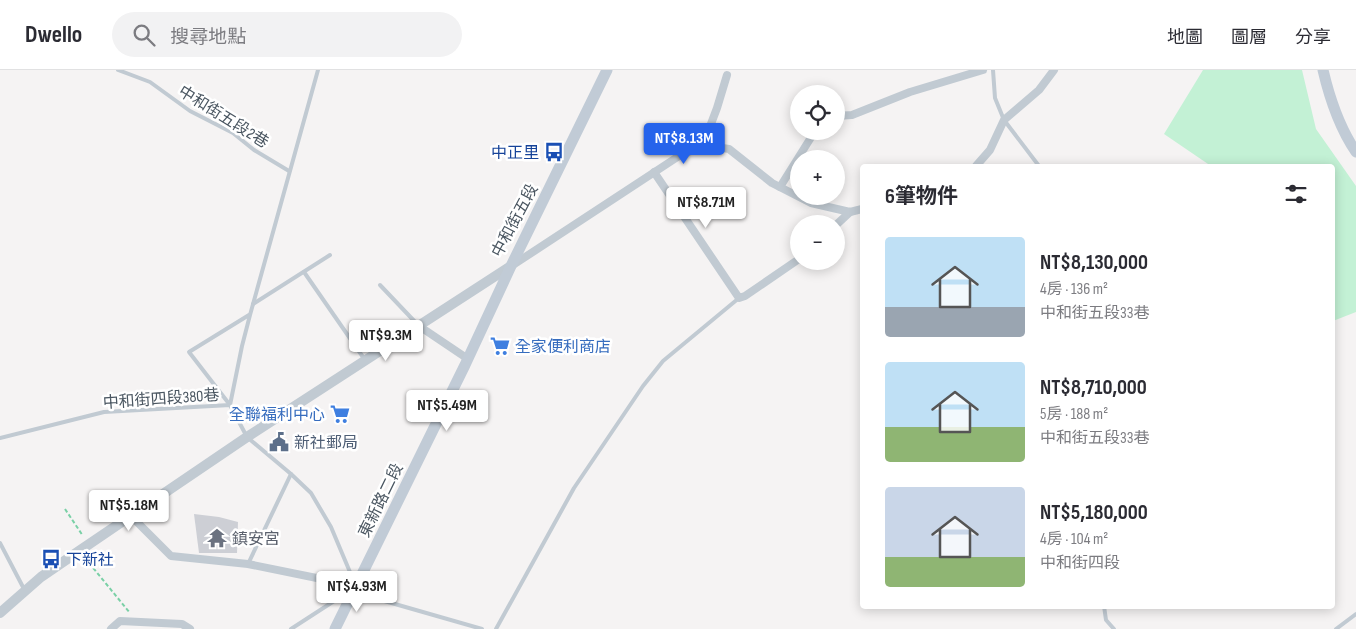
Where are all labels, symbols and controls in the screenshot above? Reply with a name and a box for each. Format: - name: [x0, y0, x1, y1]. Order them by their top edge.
- search box: [112, 12, 462, 57]
- text: Dwello: [25, 20, 82, 49]
- icon: search: [130, 21, 158, 49]
- text: 搜尋地點: [170, 26, 246, 49]
- text: 地圖: [1167, 27, 1203, 48]
- text: 圖層: [1231, 27, 1267, 48]
- text: 分享: [1295, 27, 1331, 48]
- street label: 中和街五段2巷: [175, 82, 272, 153]
- map controls: [790, 85, 845, 270]
- button: locate: [790, 85, 845, 140]
- pin: NT$8.13M: [632, 122, 736, 165]
- text: NT$8.13M: [655, 129, 713, 148]
- bus stop icon: 中正里: [543, 141, 565, 163]
- place label: 中正里: [491, 144, 539, 163]
- button: +: [790, 150, 845, 205]
- icon: filters: [1282, 180, 1310, 208]
- street label: 中和街五段: [488, 181, 542, 260]
- text: 6筆物件: [885, 184, 958, 209]
- pin: NT$8.71M: [654, 186, 758, 229]
- text: NT$8.71M: [677, 193, 735, 212]
- button: −: [790, 215, 845, 270]
- text: NT$8,130,000: [1040, 250, 1148, 275]
- icon: home: [925, 257, 985, 317]
- text: 4房 · 136 m²: [1040, 280, 1108, 299]
- text: 中和街五段33巷: [1040, 304, 1149, 323]
- pin: NT$9.3M: [340, 320, 432, 362]
- text: NT$9.3M: [360, 326, 412, 345]
- supermarket icon: 全家便利商店: [489, 335, 511, 357]
- place label: 全家便利商店: [515, 338, 611, 357]
- text: NT$8,710,000: [1040, 375, 1147, 400]
- icon: home: [925, 382, 985, 442]
- street label: 中和街四段380巷: [102, 386, 220, 413]
- pin: NT$5.49M: [395, 390, 499, 432]
- text: NT$5.49M: [417, 396, 477, 415]
- supermarket icon: 全聯福利中心: [329, 403, 351, 425]
- text: 5房 · 188 m²: [1040, 405, 1108, 424]
- place label: 全聯福利中心: [229, 406, 325, 425]
- text: 中和街五段33巷: [1040, 429, 1149, 448]
- public building icon: 新社郵局: [268, 431, 290, 453]
- place label: 新社郵局: [294, 434, 358, 453]
- street label: 東新路二段: [355, 461, 407, 541]
- pin: NT$5.18M: [77, 490, 181, 532]
- text: NT$5.18M: [100, 496, 158, 515]
- text: NT$5,180,000: [1040, 500, 1148, 525]
- icon: home: [925, 507, 985, 567]
- temple icon: 鎮安宮: [206, 527, 228, 549]
- place label: 鎮安宮: [232, 530, 280, 549]
- text: 4房 · 104 m²: [1040, 530, 1108, 549]
- bus stop icon: 下新社: [40, 548, 62, 570]
- place label: 下新社: [66, 551, 114, 570]
- text: 中和街四段: [1040, 554, 1120, 573]
- pin: NT$4.93M: [305, 570, 409, 613]
- text: NT$4.93M: [327, 577, 387, 596]

